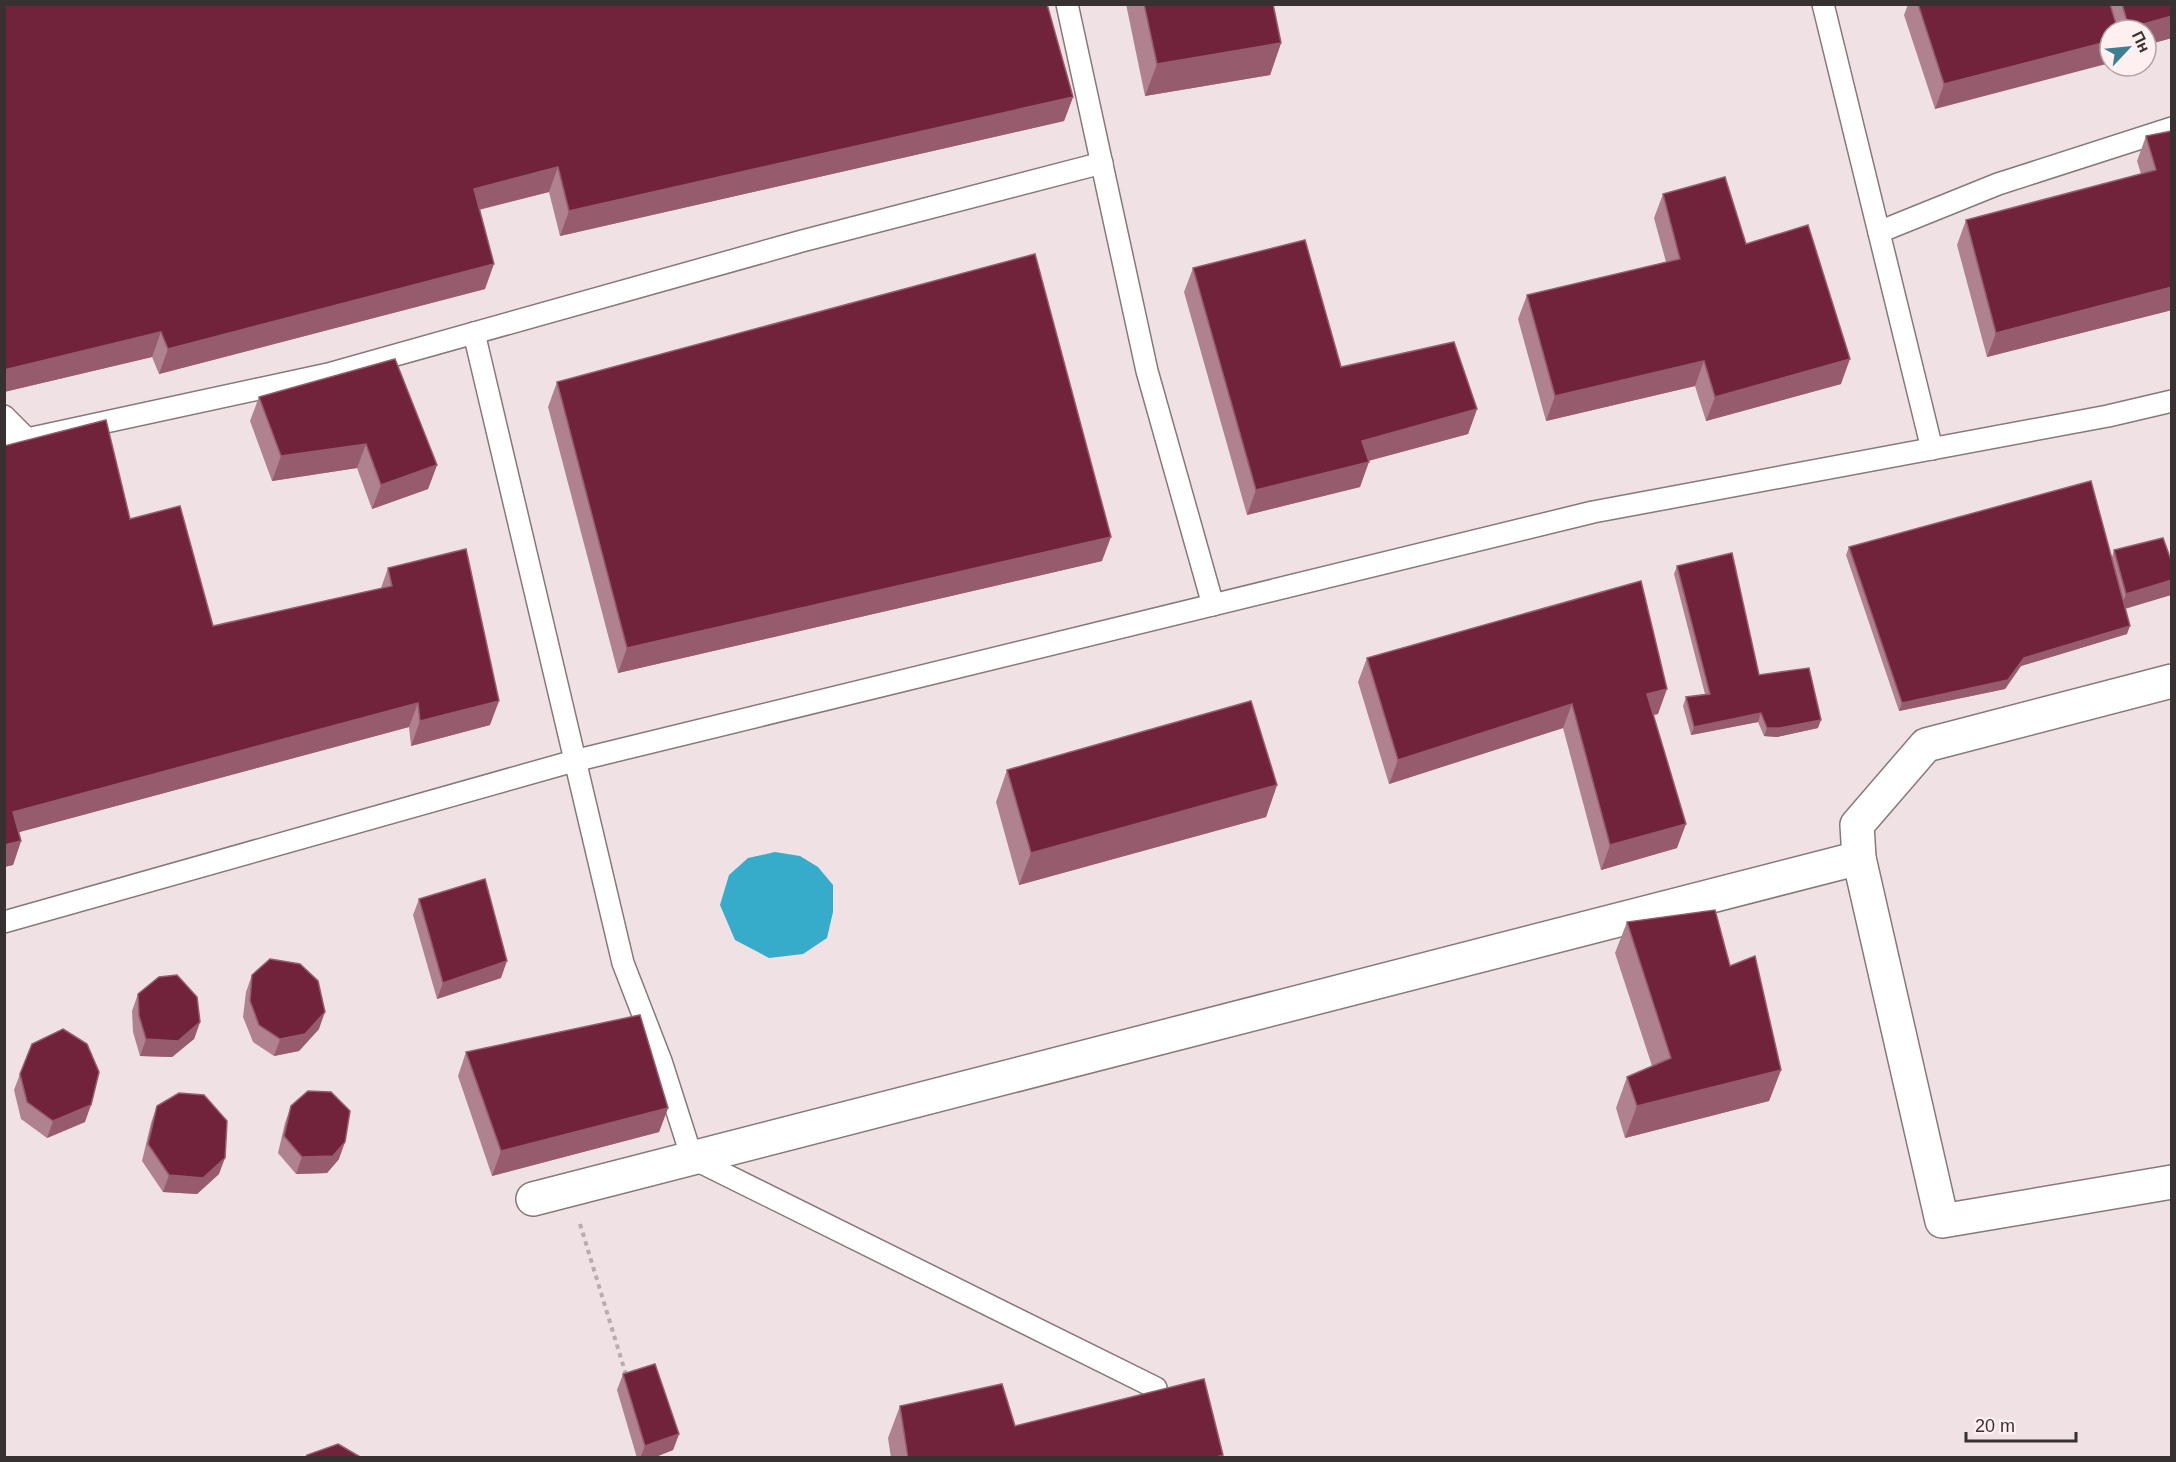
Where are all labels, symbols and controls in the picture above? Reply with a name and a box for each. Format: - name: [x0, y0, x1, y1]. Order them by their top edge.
- north arrow: [2098, 18, 2158, 78]
- text: Пн: [2129, 28, 2153, 55]
- scale bar: [1966, 1405, 2076, 1443]
- text: 20 m: [1975, 1416, 2015, 1436]

